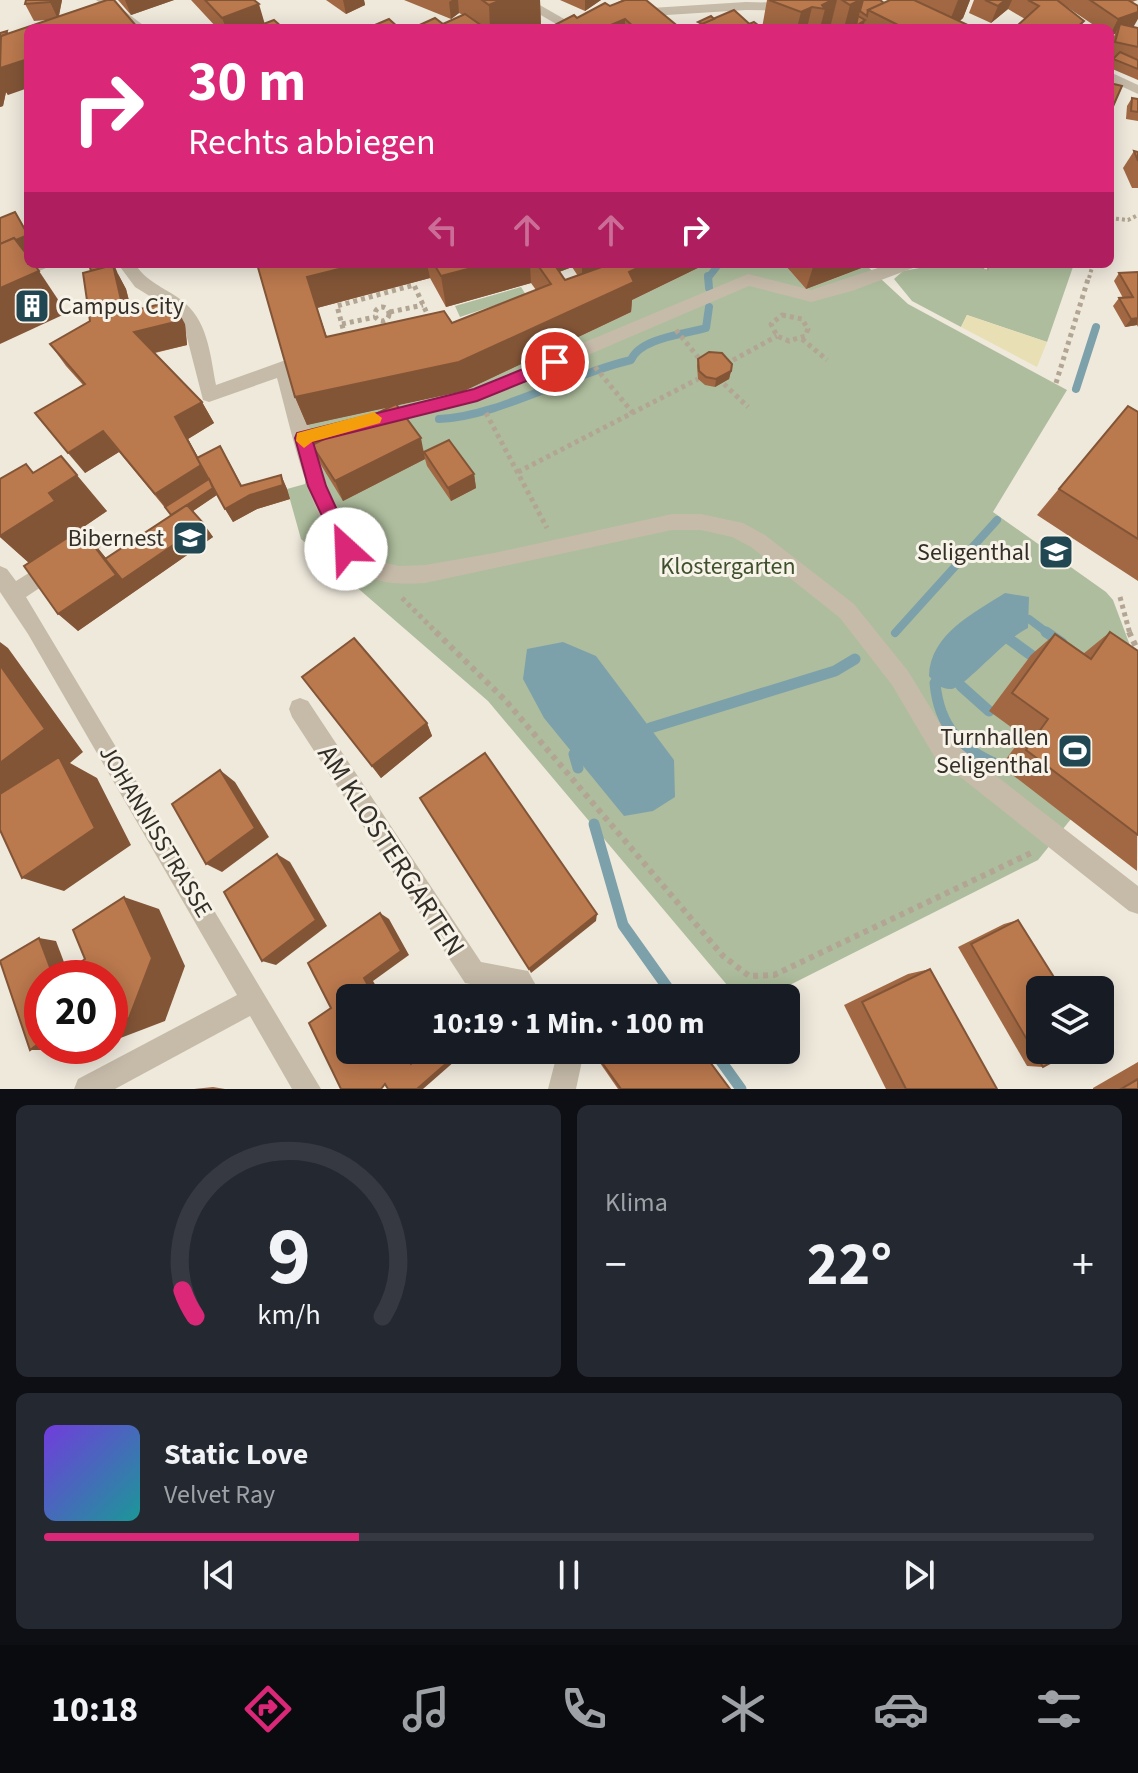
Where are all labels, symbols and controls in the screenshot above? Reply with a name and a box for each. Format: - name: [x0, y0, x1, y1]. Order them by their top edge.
- text: 30 m: [188, 43, 306, 122]
- icon: right: [56, 56, 160, 160]
- text: Rechts abbiegen: [188, 117, 436, 168]
- icon: left: [421, 208, 465, 252]
- icon: ahead: [505, 208, 549, 252]
- icon: ahead: [589, 208, 633, 252]
- icon: right: [673, 208, 717, 252]
- building icon: Campus City: [13, 287, 51, 325]
- place label: Campus City: [58, 289, 184, 324]
- pin: [521, 328, 589, 396]
- icon: arrive: [533, 340, 577, 384]
- position arrow: [304, 507, 388, 591]
- school or university icon: Bibernest: [171, 519, 209, 557]
- place label: Bibernest: [68, 521, 164, 556]
- school or university icon: Seligenthal: [1037, 533, 1075, 571]
- place label: Seligenthal: [917, 535, 1030, 570]
- park label: Klostergarten: [660, 549, 796, 584]
- place label: Turnhallen Seligenthal: [936, 720, 1049, 783]
- sports icon: Turnhallen Seligenthal: [1056, 732, 1094, 770]
- street label: AM KLOSTERGARTEN: [308, 737, 475, 964]
- street label: JOHANNISSTRASSE: [90, 738, 221, 924]
- speed limit sign: 20: [24, 960, 128, 1064]
- map controls: [1026, 976, 1114, 1064]
- button: layers: [1026, 976, 1114, 1064]
- text: 10:19 · 1 Min. · 100 m: [432, 1002, 704, 1045]
- text: Klima: [605, 1184, 668, 1221]
- text: 9: [267, 1198, 310, 1316]
- text: 22°: [807, 1223, 892, 1308]
- text: −: [605, 1234, 627, 1297]
- text: +: [1072, 1234, 1094, 1297]
- text: km/h: [257, 1295, 320, 1335]
- text: Static Love: [164, 1433, 308, 1476]
- text: Velvet Ray: [164, 1476, 275, 1513]
- icon: previous: [197, 1553, 241, 1597]
- icon: pause: [547, 1553, 591, 1597]
- icon: next: [897, 1553, 941, 1597]
- icon: directions: [240, 1681, 296, 1737]
- icon: music: [398, 1681, 454, 1737]
- icon: phone: [556, 1681, 612, 1737]
- icon: climate: [715, 1681, 771, 1737]
- icon: car: [873, 1681, 929, 1737]
- icon: filters: [1031, 1681, 1087, 1737]
- text: 10:18: [51, 1684, 138, 1735]

